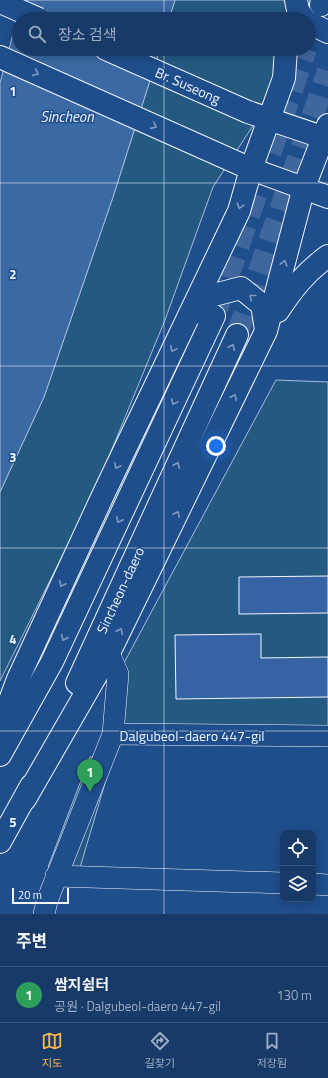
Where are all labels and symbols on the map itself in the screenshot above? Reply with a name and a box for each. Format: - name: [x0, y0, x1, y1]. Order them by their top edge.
- street label: Br. Suseong: [152, 61, 224, 109]
- one-way arrow: [32, 68, 39, 76]
- text: 1: [9, 81, 17, 101]
- water label: Sincheon: [40, 105, 94, 128]
- one-way arrow: [151, 121, 158, 129]
- one-way arrow: [236, 203, 245, 210]
- one-way arrow: [279, 260, 288, 267]
- text: 2: [9, 264, 17, 284]
- one-way arrow: [250, 295, 257, 302]
- one-way arrow: [227, 344, 235, 351]
- one-way arrow: [170, 345, 178, 352]
- one-way arrow: [229, 394, 236, 402]
- one-way arrow: [171, 398, 179, 406]
- your location: [206, 436, 226, 456]
- text: 3: [9, 447, 17, 467]
- one-way arrow: [114, 462, 121, 470]
- one-way arrow: [172, 462, 180, 470]
- one-way arrow: [172, 511, 180, 519]
- one-way arrow: [116, 516, 124, 523]
- street label: Sincheon-daero: [91, 543, 149, 637]
- one-way arrow: [59, 580, 67, 588]
- one-way arrow: [115, 628, 123, 635]
- text: 4: [9, 629, 17, 649]
- one-way arrow: [61, 633, 69, 641]
- street label: Dalgubeol-daero 447-gil: [120, 725, 264, 746]
- pin: 1: [77, 759, 103, 792]
- text: 5: [9, 812, 17, 832]
- scale bar: [12, 886, 69, 905]

